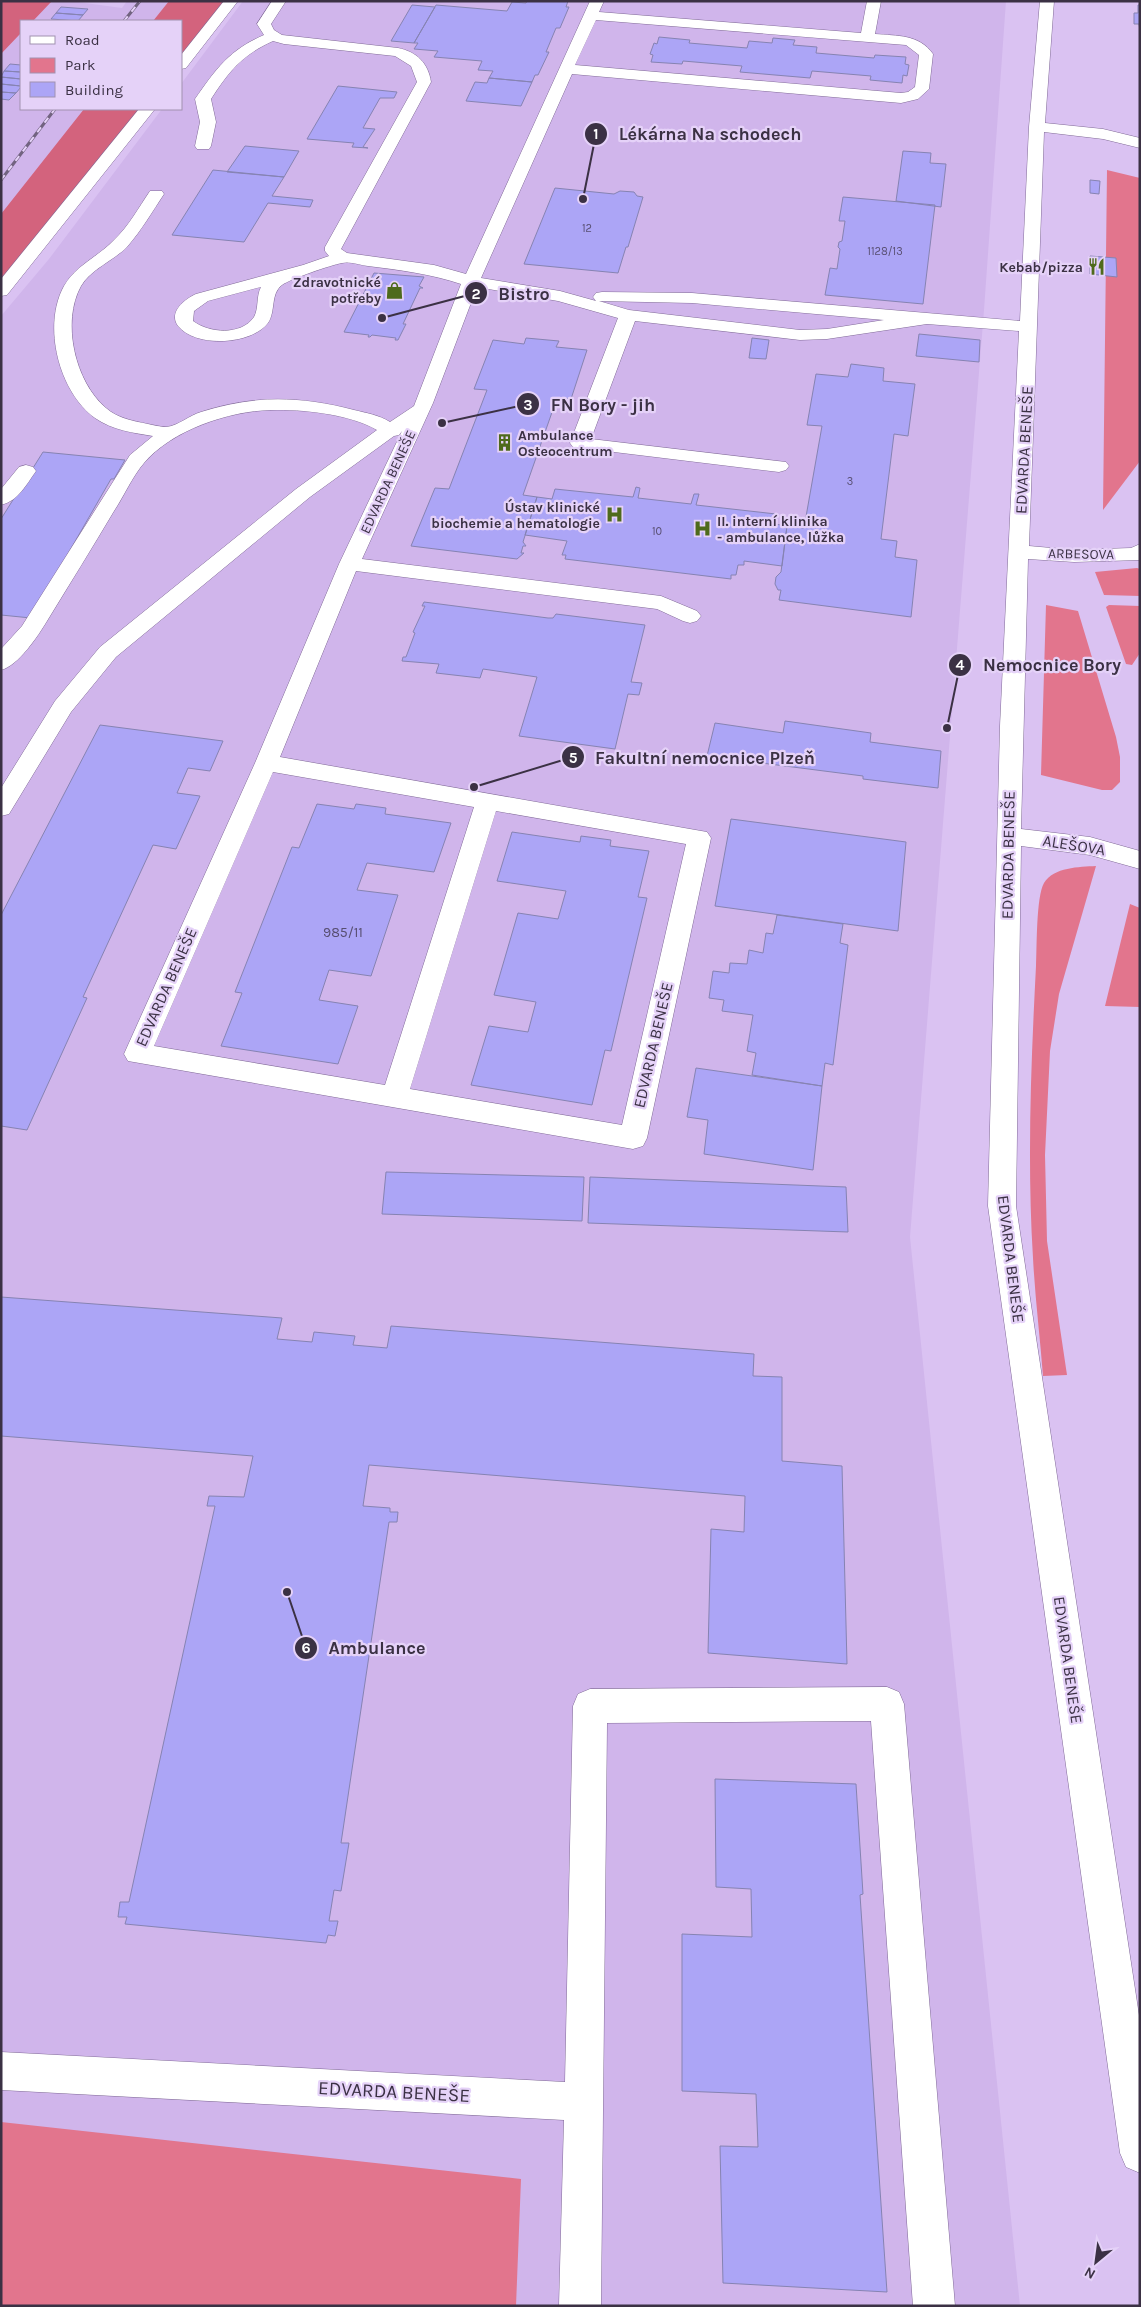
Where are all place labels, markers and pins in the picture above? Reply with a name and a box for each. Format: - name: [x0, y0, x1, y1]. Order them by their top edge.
- callout: Lékárna Na schodech: [584, 117, 811, 150]
- restaurant icon: Kebab/pizza: [1087, 257, 1107, 277]
- place label: Kebab/pizza: [999, 259, 1083, 276]
- place label: Zdravotnické potřeby: [293, 274, 381, 307]
- callout: Bistro: [463, 277, 560, 310]
- shop icon: Zdravotnické potřeby: [385, 280, 405, 300]
- callout: FN Bory - jih: [516, 388, 665, 421]
- place label: Ambulance Osteocentrum: [518, 427, 612, 460]
- building icon: Ambulance Osteocentrum: [494, 433, 514, 453]
- place label: Ústav klinické biochemie a hematologie: [431, 498, 600, 532]
- hospital icon: Ústav klinické biochemie a hematologie: [604, 505, 624, 525]
- place label: II. interní klinika - ambulance, lůžka: [717, 513, 844, 546]
- hospital icon: II. interní klinika - ambulance, lůžka: [693, 519, 713, 539]
- callout: Nemocnice Bory: [948, 649, 1131, 682]
- callout: Fakultní nemocnice Plzeň: [560, 741, 825, 774]
- callout: Ambulance: [294, 1632, 435, 1665]

